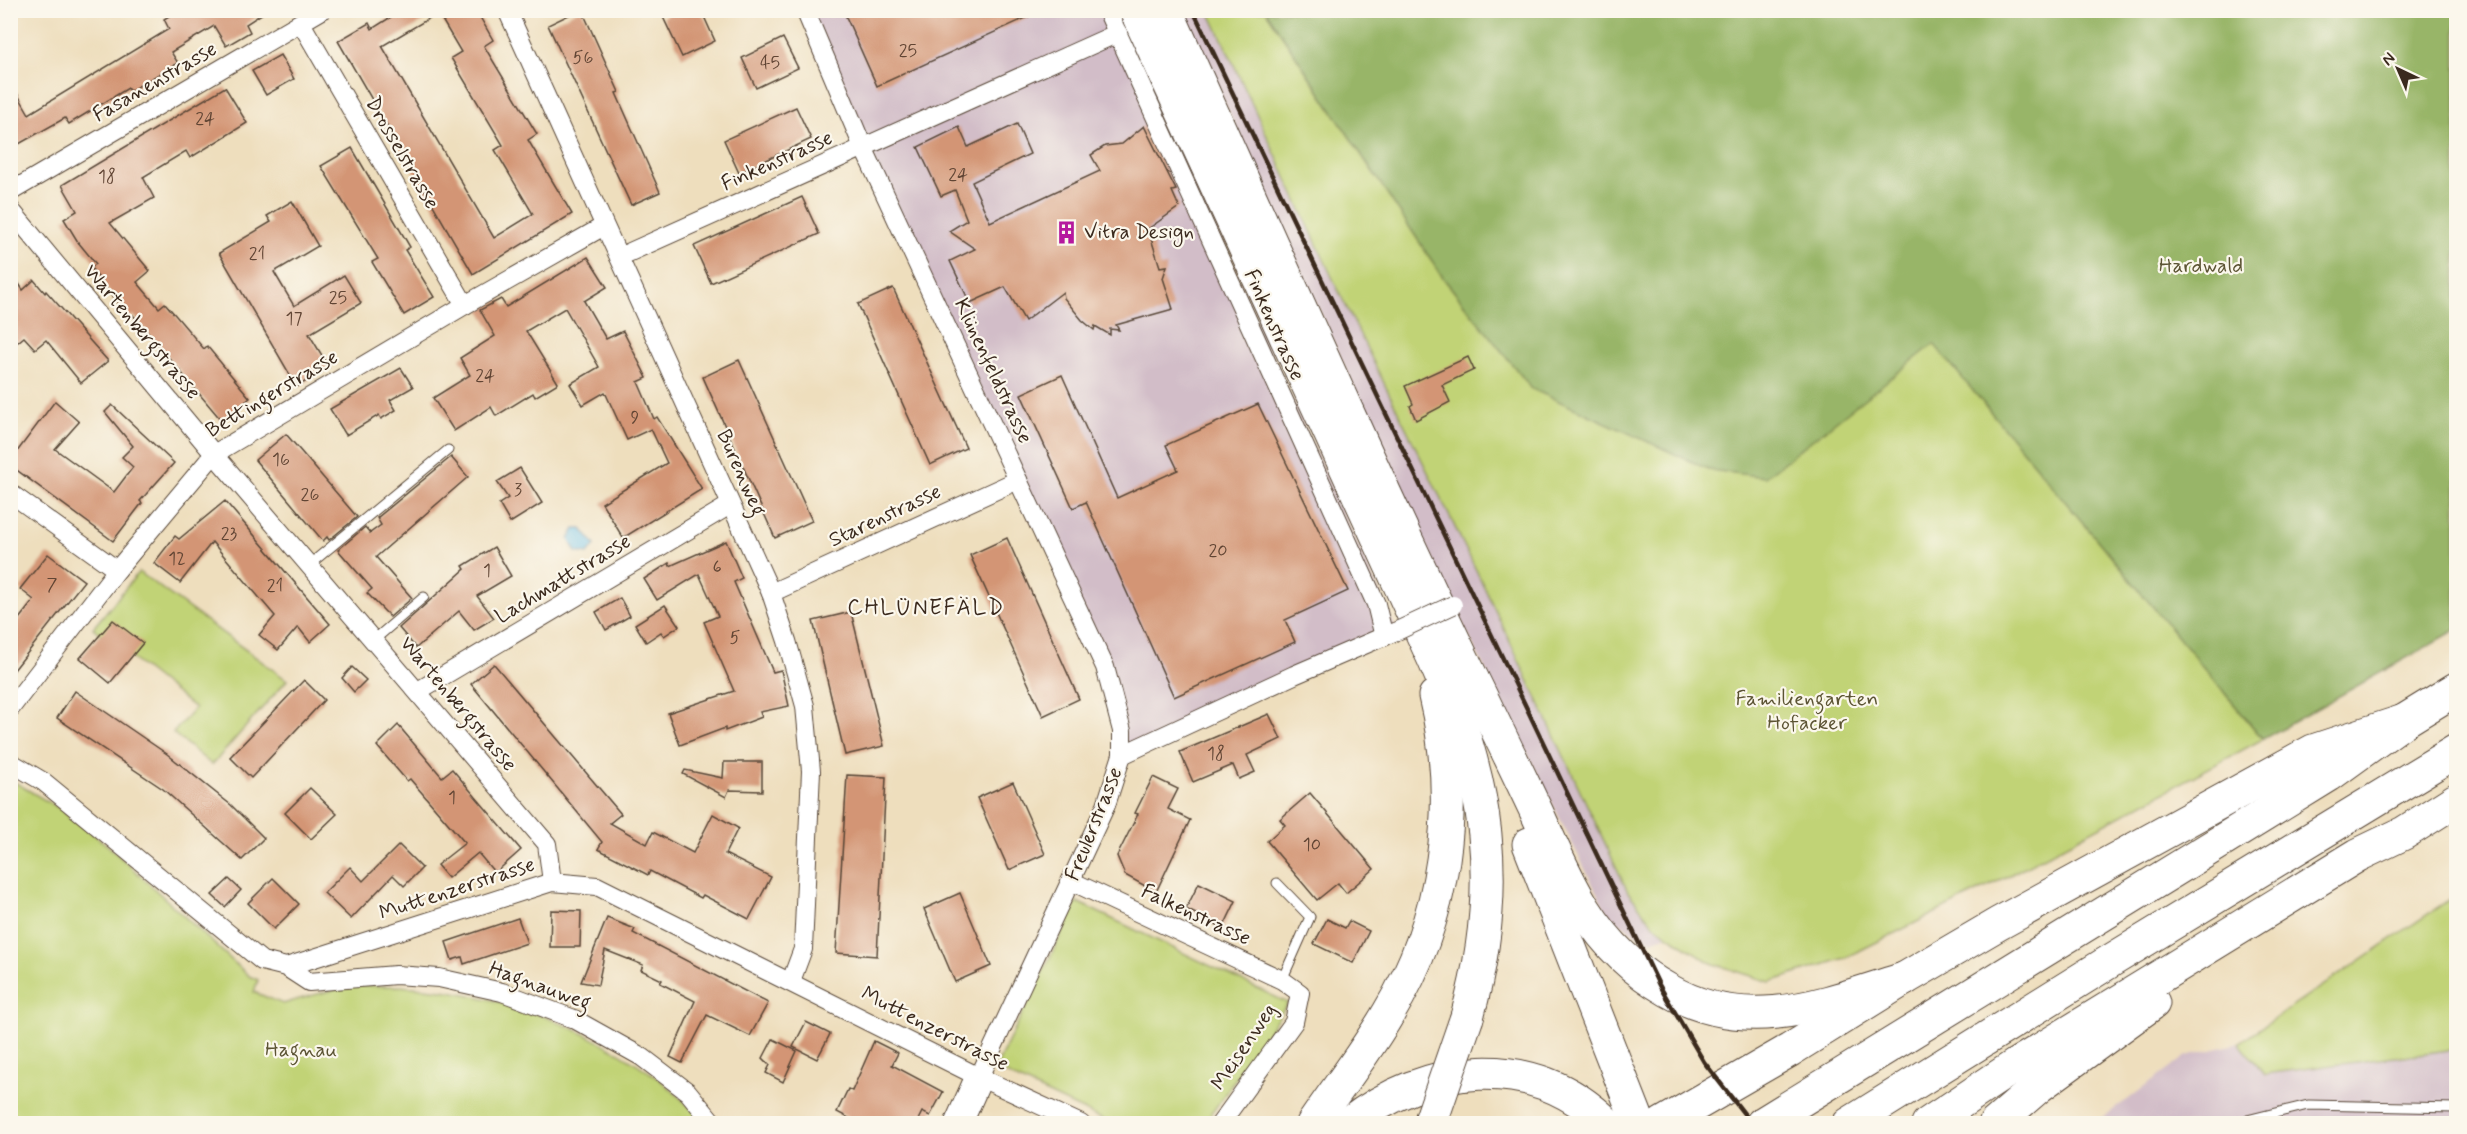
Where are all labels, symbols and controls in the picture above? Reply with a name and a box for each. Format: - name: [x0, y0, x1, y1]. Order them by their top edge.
- street label: Fasanenstrasse: [88, 35, 222, 129]
- house number: 25: [899, 39, 917, 63]
- north arrow: [2368, 39, 2428, 99]
- house number: 56: [573, 46, 593, 70]
- text: N: [2377, 48, 2400, 71]
- house number: 45: [760, 51, 780, 75]
- street label: Drosselstrasse: [358, 92, 446, 214]
- house number: 24: [195, 107, 215, 131]
- street label: Finkenstrasse: [717, 124, 837, 198]
- house number: 24: [948, 163, 968, 187]
- house number: 18: [98, 165, 116, 189]
- place label: Vitra Design: [1084, 218, 1194, 247]
- building icon: Vitra Design: [1053, 219, 1079, 245]
- house number: 21: [249, 242, 265, 266]
- park label: Hardwald: [2159, 252, 2243, 280]
- street label: Wartenbergstrasse: [75, 258, 207, 407]
- street label: Finkenstrasse: [1237, 265, 1311, 385]
- house number: 25: [329, 286, 347, 310]
- street label: Klünenfeldstrasse: [947, 294, 1039, 448]
- house number: 17: [285, 307, 303, 331]
- street label: Bettingerstrasse: [200, 343, 345, 446]
- house number: 24: [475, 364, 495, 388]
- house number: 9: [631, 406, 640, 430]
- street label: Burenweg: [708, 425, 773, 522]
- house number: 16: [272, 448, 290, 472]
- house number: 3: [514, 478, 522, 502]
- street label: Starenstrasse: [824, 478, 946, 554]
- house number: 26: [301, 483, 319, 507]
- house number: 23: [221, 522, 238, 546]
- street label: Lachmattstrasse: [490, 527, 636, 631]
- house number: 20: [1208, 539, 1228, 563]
- house number: 12: [168, 547, 186, 571]
- house number: 6: [712, 555, 722, 579]
- house number: 1: [483, 559, 491, 583]
- house number: 7: [47, 573, 58, 597]
- house number: 21: [267, 574, 283, 598]
- district label: CHLÜNEFÄLD: [847, 594, 1005, 622]
- house number: 5: [730, 626, 741, 650]
- street label: Wartenbergstrasse: [391, 630, 523, 779]
- park label: Familiengarten Hofacker: [1736, 685, 1878, 737]
- house number: 18: [1207, 742, 1225, 766]
- street label: Freulerstrasse: [1058, 763, 1130, 885]
- house number: 1: [448, 786, 456, 810]
- house number: 10: [1303, 833, 1321, 857]
- street label: Muttenzerstrasse: [376, 851, 538, 927]
- street label: Falkenstrasse: [1137, 877, 1255, 953]
- street label: Hagnauweg: [484, 955, 595, 1019]
- street label: Muttenzerstrasse: [856, 980, 1014, 1078]
- street label: Meisenweg: [1205, 998, 1283, 1096]
- park label: Hagnau: [265, 1036, 337, 1066]

